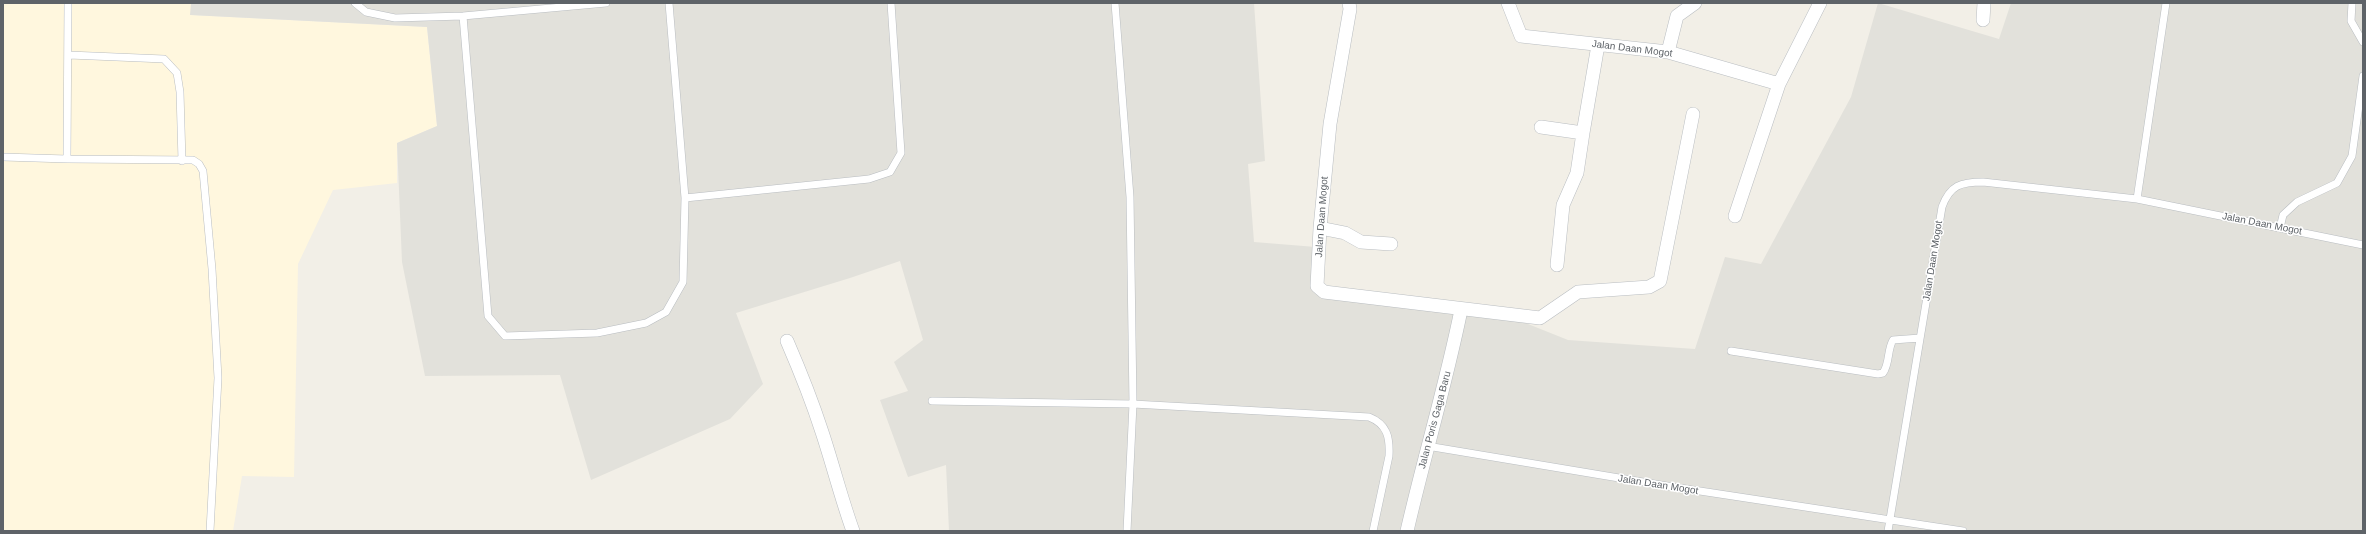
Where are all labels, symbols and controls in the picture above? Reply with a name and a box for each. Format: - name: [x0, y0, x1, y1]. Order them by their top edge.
- street label: Jalan Daan Mogot: [1591, 38, 1673, 60]
- street label: Jalan Daan Mogot: [1313, 176, 1331, 258]
- street label: Jalan Daan Mogot: [2221, 210, 2303, 238]
- street label: Jalan Daan Mogot: [1921, 220, 1945, 302]
- street label: Jalan Poris Gaga Baru: [1416, 370, 1454, 470]
- street label: Jalan Daan Mogot: [1617, 473, 1699, 497]

